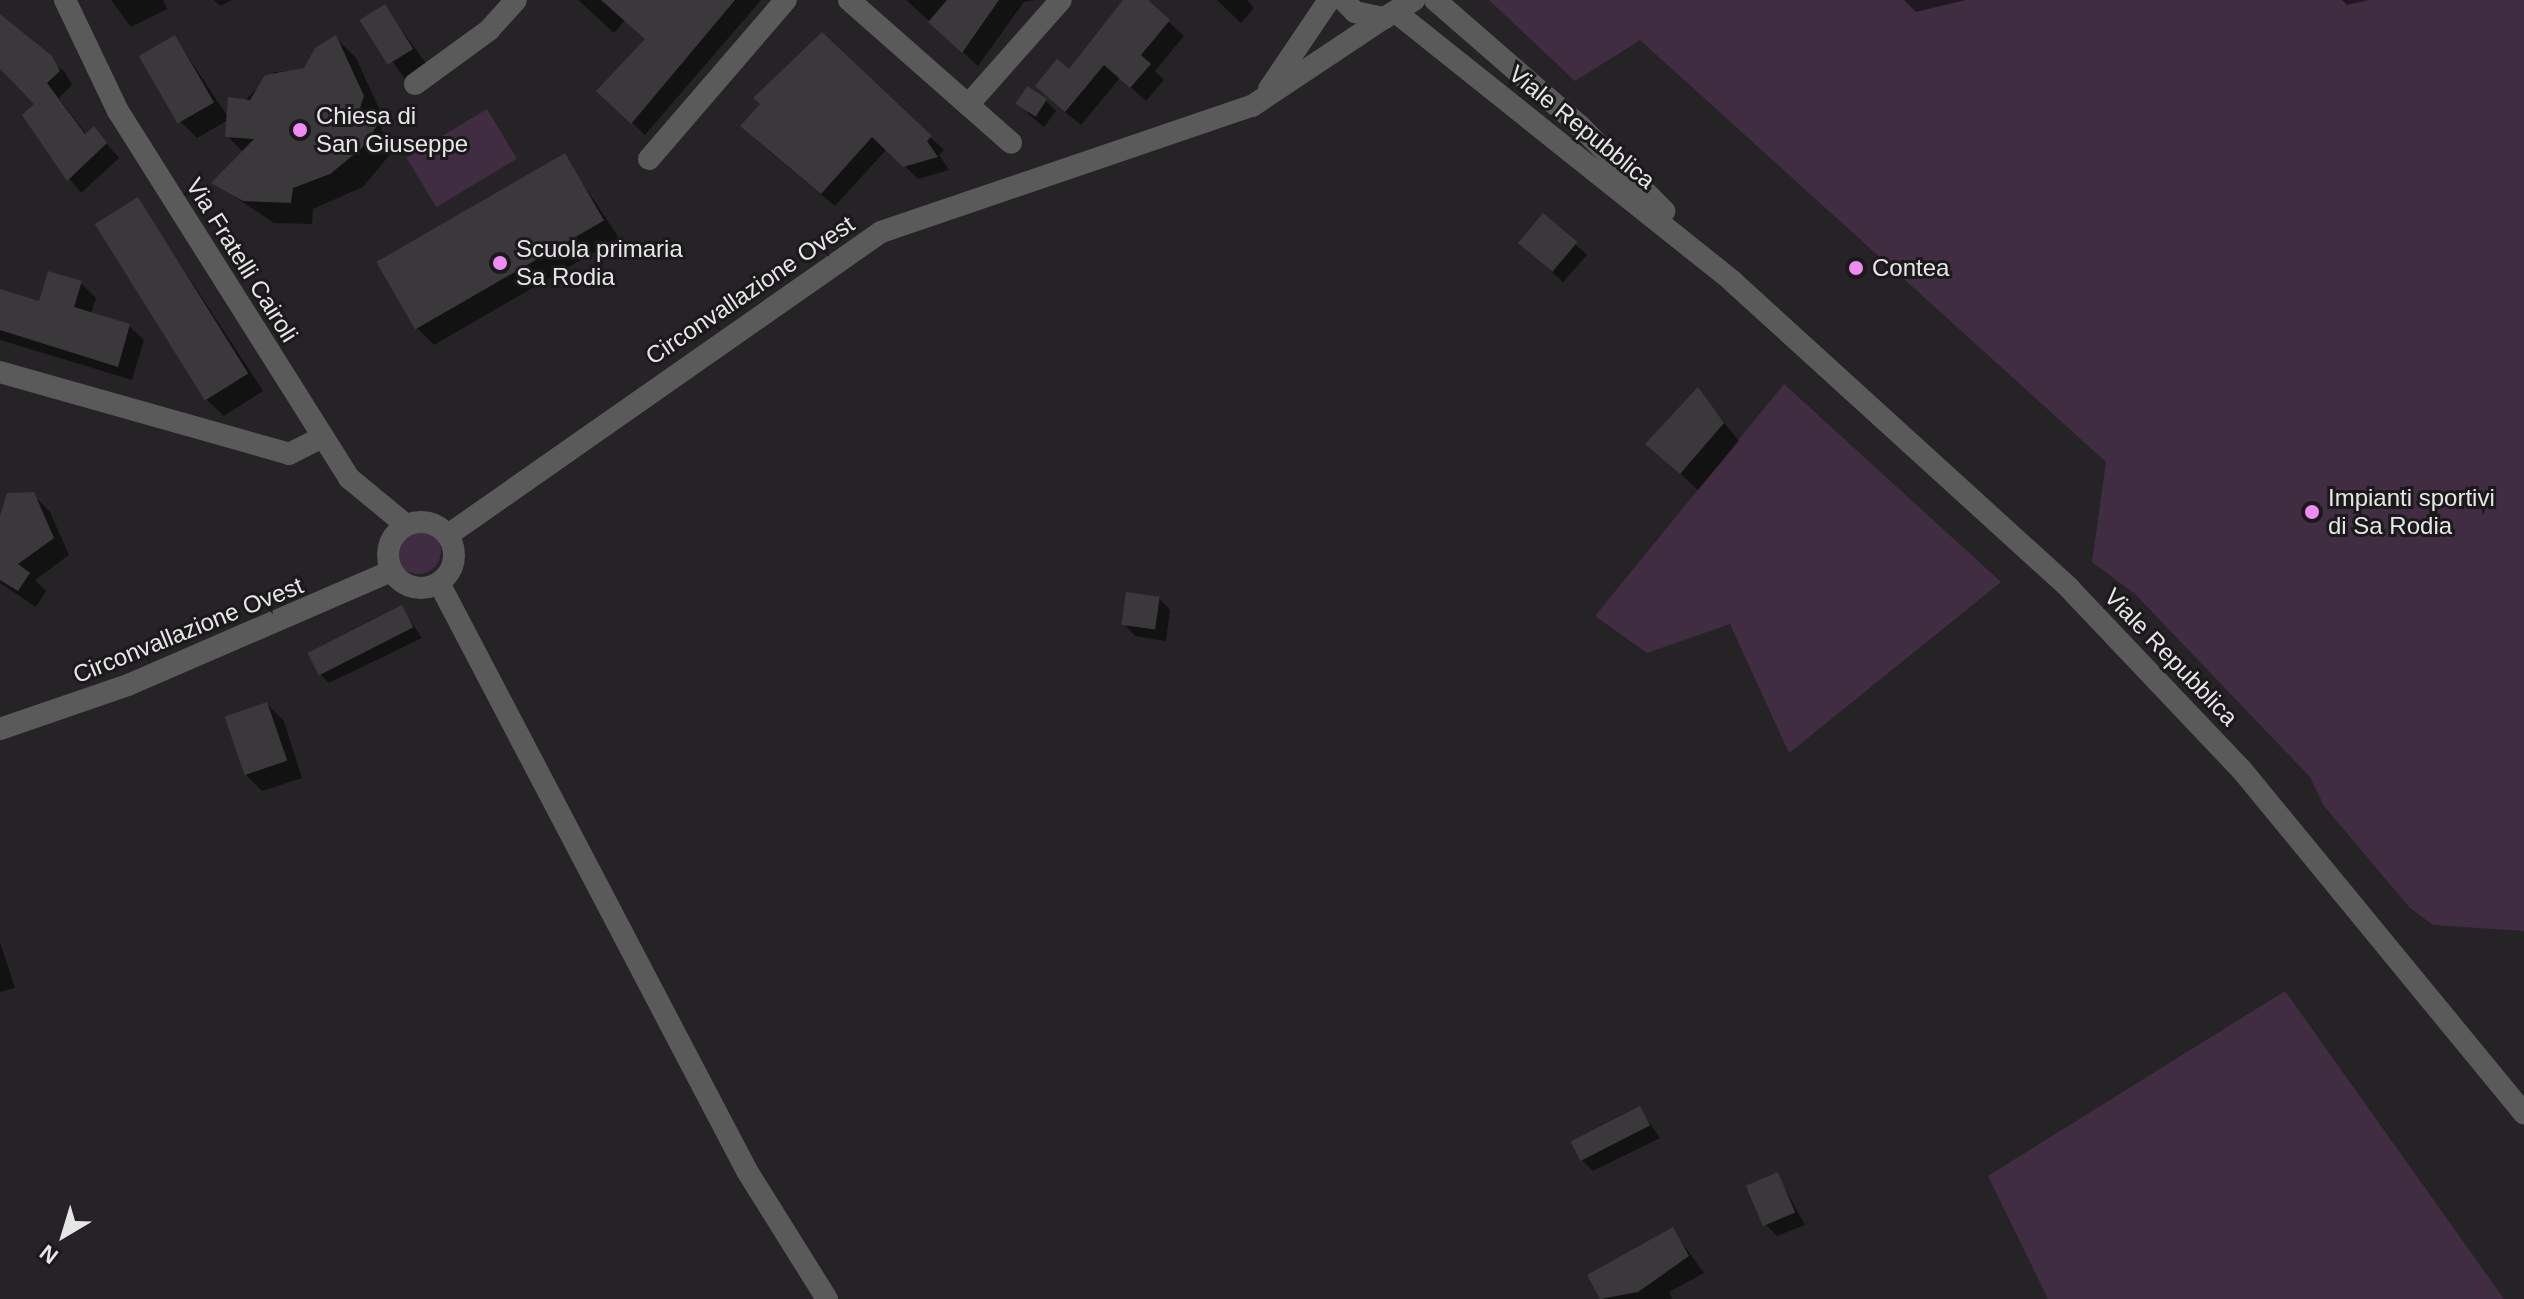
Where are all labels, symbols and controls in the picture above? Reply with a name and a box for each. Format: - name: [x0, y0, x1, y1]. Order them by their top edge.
- street label: Viale Repubblica: [1503, 59, 1661, 195]
- place label: Chiesa di San Giuseppe: [316, 102, 468, 158]
- marker: Chiesa di San Giuseppe: [291, 121, 309, 139]
- street label: Via Fratelli Cairoli: [180, 173, 304, 347]
- street label: Circonvallazione Ovest: [640, 209, 860, 371]
- place label: Scuola primaria Sa Rodia: [516, 235, 683, 291]
- marker: Scuola primaria Sa Rodia: [491, 254, 509, 272]
- place label: Contea: [1872, 254, 1949, 282]
- marker: Contea: [1847, 259, 1865, 277]
- place label: Impianti sportivi di Sa Rodia: [2328, 484, 2495, 540]
- marker: Impianti sportivi di Sa Rodia: [2303, 503, 2321, 521]
- street label: Circonvallazione Ovest: [69, 571, 307, 689]
- street label: Viale Repubblica: [2098, 582, 2244, 732]
- north arrow: [24, 1195, 104, 1275]
- text: N: [35, 1240, 63, 1269]

